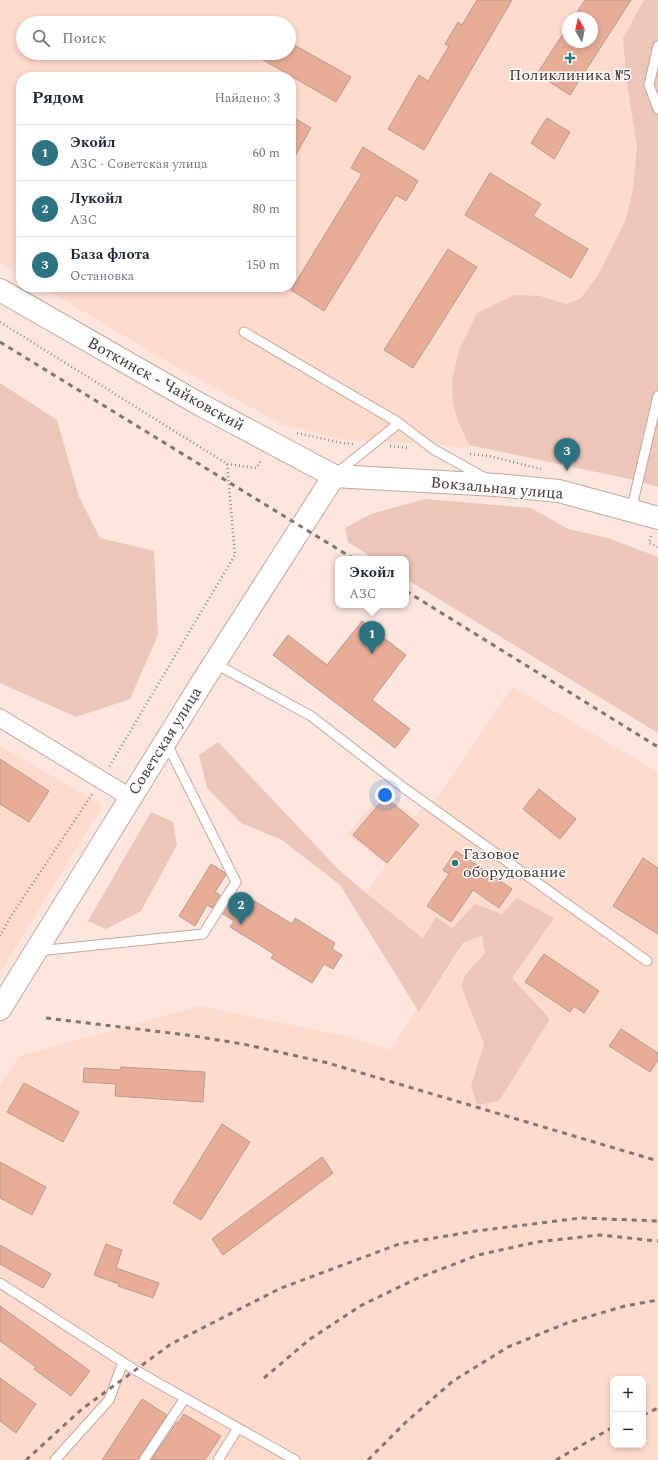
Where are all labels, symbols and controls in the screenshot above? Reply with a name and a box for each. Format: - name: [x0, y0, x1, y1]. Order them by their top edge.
- north arrow: [562, 12, 598, 48]
- search box: [16, 16, 296, 60]
- icon: search: [30, 27, 52, 49]
- text: Поиск: [62, 27, 106, 50]
- marker: Поликлиника №5: [564, 52, 576, 64]
- place label: Поликлиника №5: [509, 63, 631, 87]
- text: Рядом: [32, 85, 84, 111]
- text: Найдено: 3: [214, 88, 280, 108]
- text: Экойл: [70, 131, 116, 154]
- text: 1: [41, 143, 49, 163]
- text: 60 m: [253, 143, 280, 163]
- text: АЗС · Советская улица: [70, 154, 208, 174]
- text: Лукойл: [70, 187, 123, 210]
- text: 2: [41, 199, 49, 219]
- text: 80 m: [253, 199, 280, 219]
- text: АЗС: [70, 210, 97, 230]
- text: База флота: [70, 243, 150, 266]
- text: 3: [41, 255, 49, 275]
- text: 150 m: [246, 255, 280, 275]
- text: Остановка: [70, 266, 134, 286]
- street label: Воткинск - Чайковский: [83, 331, 249, 437]
- pin: 3: [554, 438, 580, 471]
- street label: Вокзальная улица: [430, 470, 565, 506]
- popup: [335, 556, 409, 608]
- text: Экойл: [349, 561, 395, 584]
- text: АЗС: [349, 584, 376, 604]
- pin: 1: [359, 621, 385, 654]
- street label: Советская улица: [122, 682, 208, 800]
- your location: [375, 785, 395, 805]
- place label: Газовое оборудование: [463, 842, 566, 884]
- marker: Газовое оборудование: [450, 858, 460, 868]
- pin: 2: [228, 892, 254, 925]
- map controls: [610, 1376, 646, 1448]
- button: +: [610, 1376, 646, 1412]
- button: −: [610, 1412, 646, 1448]

